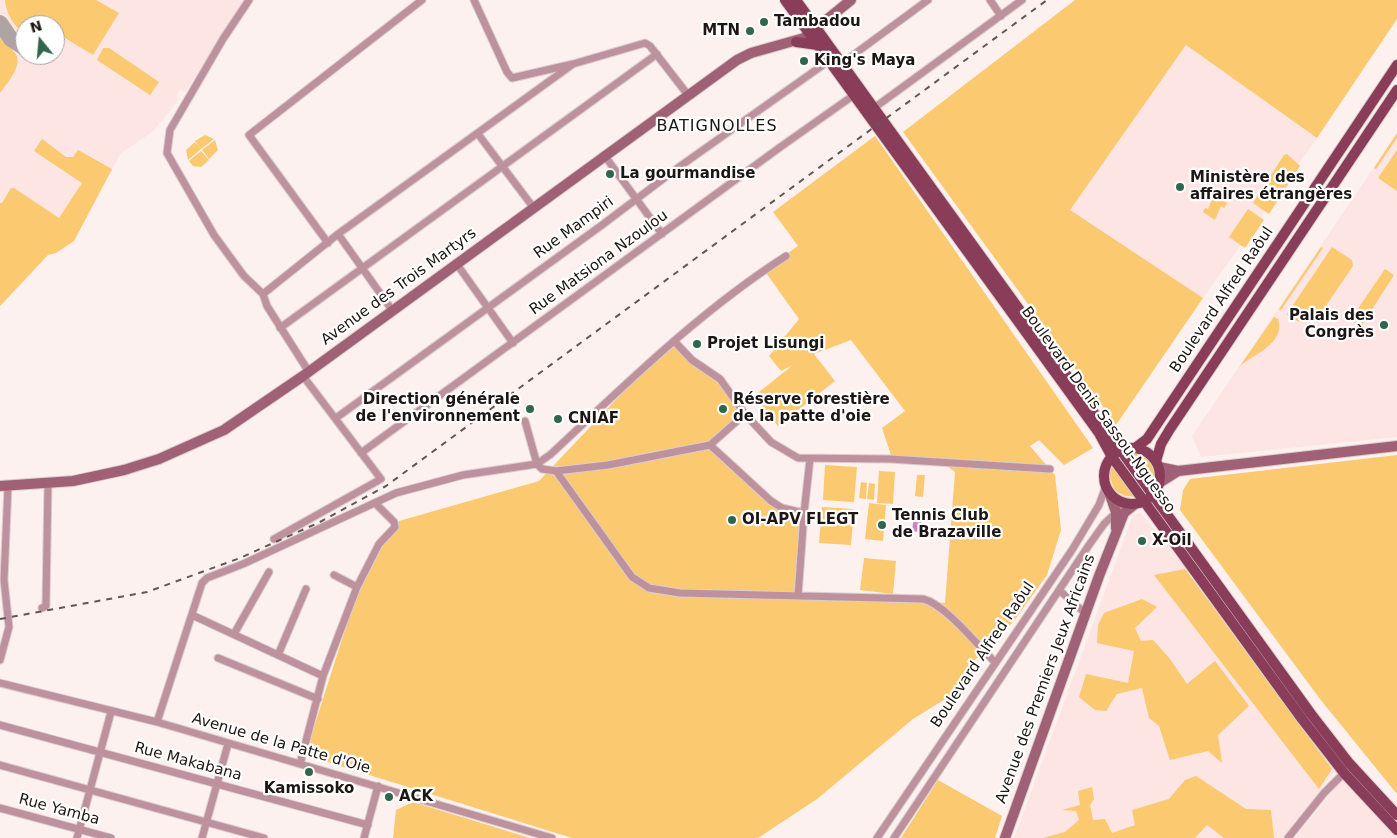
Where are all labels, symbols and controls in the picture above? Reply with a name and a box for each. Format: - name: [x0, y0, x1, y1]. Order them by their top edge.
- place label: Tambadou: [774, 13, 861, 31]
- north arrow: [15, 15, 65, 65]
- marker: Tambadou: [758, 16, 770, 28]
- text: N: [28, 17, 44, 36]
- place label: MTN: [702, 22, 740, 40]
- marker: MTN: [744, 25, 756, 37]
- place label: King's Maya: [814, 52, 915, 70]
- marker: King's Maya: [798, 55, 810, 67]
- district label: BATIGNOLLES: [655, 117, 779, 137]
- place label: La gourmandise: [620, 165, 755, 183]
- marker: La gourmandise: [604, 168, 616, 180]
- place label: Ministère des affaires étrangères: [1190, 169, 1352, 204]
- marker: Ministère des affaires étrangères: [1174, 181, 1186, 193]
- street label: Rue Mampiri: [531, 193, 617, 263]
- street label: Rue Matsiona Nzoulou: [526, 207, 672, 319]
- street label: Boulevard Alfred Raôul: [1166, 224, 1278, 376]
- street label: Avenue des Trois Martyrs: [318, 225, 480, 349]
- street label: Boulevard Denis Sassou-Nguesso: [1017, 303, 1179, 517]
- place label: Palais des Congrès: [1289, 307, 1374, 342]
- marker: Palais des Congrès: [1378, 319, 1390, 331]
- place label: Projet Lisungi: [707, 335, 824, 353]
- marker: Projet Lisungi: [691, 338, 703, 350]
- place label: Direction générale de l'environnement: [355, 391, 520, 426]
- place label: Réserve forestière de la patte d'oie: [733, 391, 890, 426]
- marker: Direction générale de l'environnement: [524, 403, 536, 415]
- marker: Réserve forestière de la patte d'oie: [717, 403, 729, 415]
- place label: CNIAF: [568, 410, 619, 428]
- marker: CNIAF: [552, 413, 564, 425]
- place label: Tennis Club de Brazaville: [892, 507, 1001, 542]
- place label: OI-APV FLEGT: [742, 511, 858, 529]
- marker: OI-APV FLEGT: [726, 514, 738, 526]
- marker: Tennis Club de Brazaville: [876, 519, 888, 531]
- place label: X-Oil: [1152, 532, 1192, 550]
- marker: X-Oil: [1136, 535, 1148, 547]
- street label: Avenue des Premiers Jeux Africains: [992, 552, 1100, 806]
- street label: Boulevard Alfred Raôul: [927, 579, 1039, 731]
- street label: Avenue de la Patte d'Oie: [190, 710, 372, 778]
- street label: Rue Makabana: [132, 739, 244, 785]
- marker: Kamissoko: [303, 766, 315, 778]
- place label: Kamissoko: [264, 780, 354, 798]
- place label: ACK: [399, 788, 433, 806]
- street label: Rue Yamba: [17, 791, 101, 829]
- marker: ACK: [383, 791, 395, 803]

